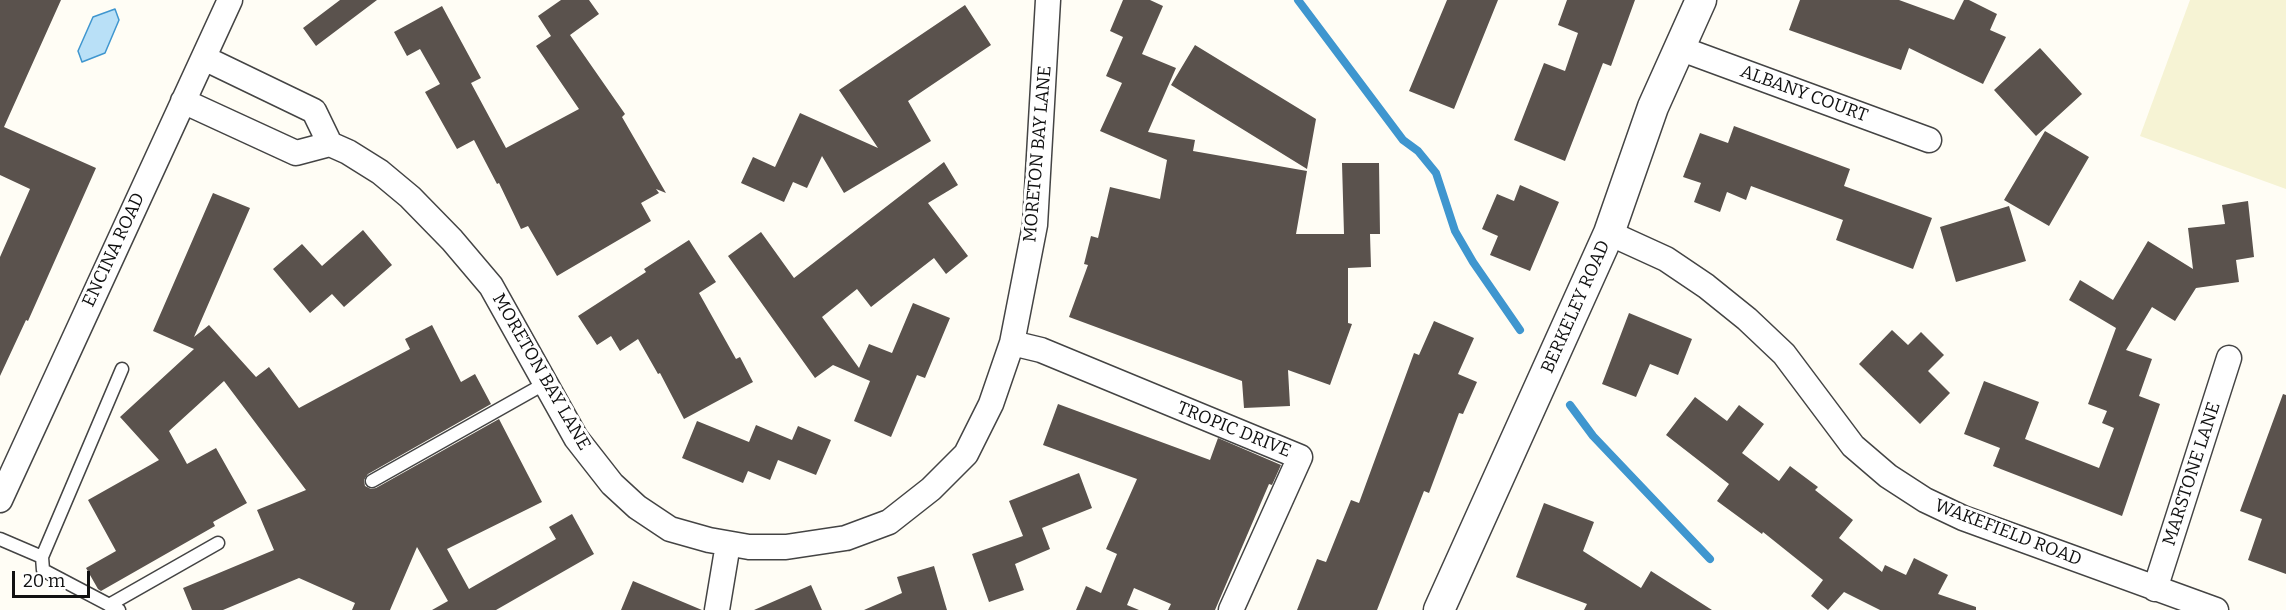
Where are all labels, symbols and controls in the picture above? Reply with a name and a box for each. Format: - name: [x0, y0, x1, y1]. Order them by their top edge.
- street label: ALBANY COURT: [1737, 61, 1871, 127]
- street label: MORETON BAY LANE: [1020, 65, 1056, 243]
- street label: ENCINA ROAD: [78, 190, 150, 310]
- street label: BERKELEY ROAD: [1537, 237, 1615, 377]
- street label: MORETON BAY LANE: [487, 290, 595, 454]
- street label: TROPIC DRIVE: [1174, 397, 1294, 463]
- street label: MARSTONE LANE: [2159, 400, 2225, 548]
- street label: WAKEFIELD ROAD: [1931, 495, 2085, 571]
- scale bar: [15, 559, 93, 597]
- text: 20 m: [23, 570, 65, 592]

